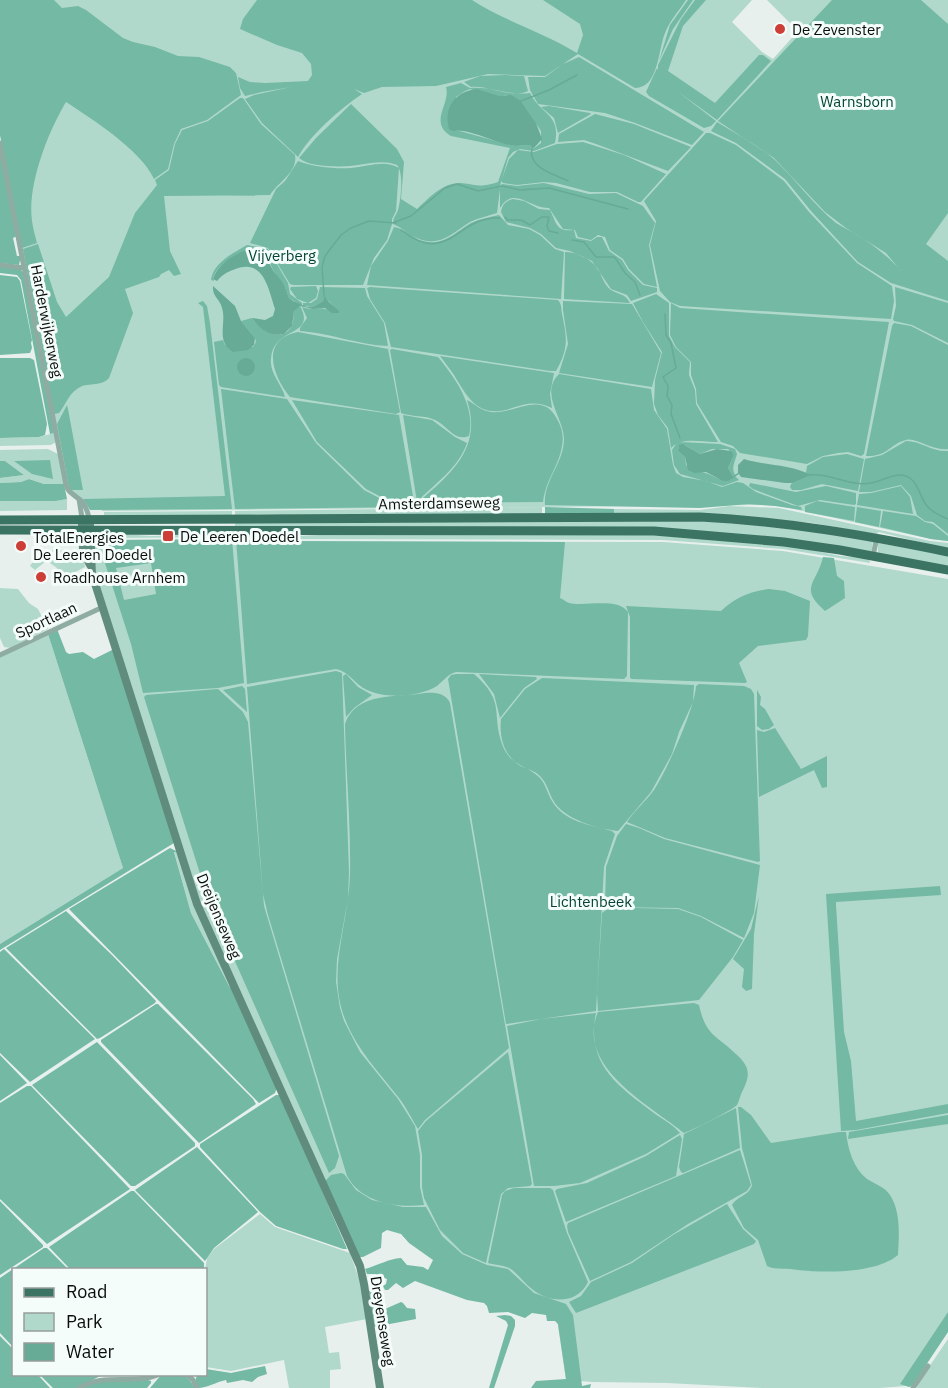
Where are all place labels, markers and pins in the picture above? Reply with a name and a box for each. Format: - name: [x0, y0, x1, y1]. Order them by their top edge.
- place label: De Zevenster: [792, 20, 881, 39]
- marker: De Zevenster: [773, 22, 787, 36]
- place label: De Leeren Doedel: [180, 527, 299, 546]
- place label: TotalEnergies De Leeren Doedel: [33, 528, 152, 564]
- marker: De Leeren Doedel: [161, 529, 175, 543]
- marker: TotalEnergies De Leeren Doedel: [14, 539, 28, 553]
- place label: Roadhouse Arnhem: [53, 568, 186, 587]
- marker: Roadhouse Arnhem: [34, 570, 48, 584]

